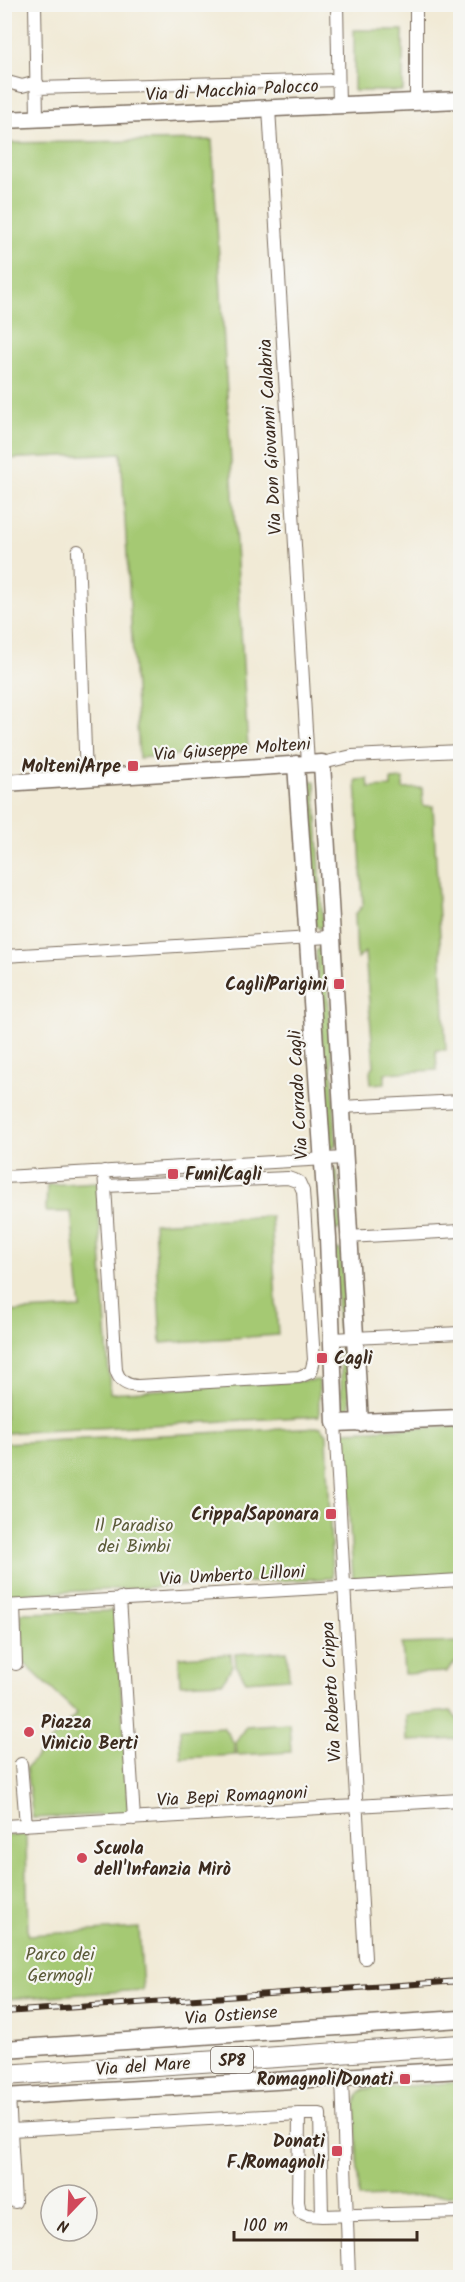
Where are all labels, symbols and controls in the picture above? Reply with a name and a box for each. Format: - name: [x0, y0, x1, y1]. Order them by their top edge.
- street label: Via di Macchia Palocco: [145, 72, 319, 111]
- street label: Via Don Giovanni Calabria: [252, 338, 291, 536]
- street label: Via Giuseppe Molteni: [153, 730, 312, 770]
- place label: Molteni/Arpe: [21, 753, 121, 782]
- marker: Molteni/Arpe: [126, 759, 140, 773]
- place label: Cagli/Parigini: [225, 971, 327, 1000]
- marker: Cagli/Parigini: [332, 977, 346, 991]
- street label: Via Corrado Cagli: [282, 1029, 317, 1160]
- place label: Funi/Cagli: [185, 1161, 262, 1190]
- marker: Funi/Cagli: [166, 1167, 180, 1181]
- place label: Cagli: [334, 1345, 373, 1374]
- marker: Cagli: [315, 1351, 329, 1365]
- place label: Crippa/Saponara: [191, 1501, 319, 1530]
- marker: Crippa/Saponara: [324, 1507, 338, 1521]
- park label: Il Paradiso dei Bimbi: [95, 1512, 173, 1562]
- street label: Via Umberto Lilloni: [159, 1558, 306, 1595]
- street label: Via Roberto Crippa: [314, 1621, 351, 1763]
- place label: Piazza Vinicio Berti: [41, 1709, 138, 1759]
- marker: Piazza Vinicio Berti: [22, 1725, 36, 1739]
- street label: Via Bepi Romagnoni: [156, 1779, 309, 1816]
- place label: Scuola dell'Infanzia Mirò: [94, 1835, 231, 1885]
- marker: Scuola dell'Infanzia Mirò: [75, 1851, 89, 1865]
- park label: Parco dei Germogli: [26, 1941, 95, 1991]
- street label: Via Ostiense: [184, 1999, 278, 2034]
- road number: SP8: [211, 2047, 253, 2073]
- street label: Via del Mare: [95, 2050, 191, 2085]
- place label: Romagnoli/Donati: [257, 2066, 393, 2095]
- marker: Romagnoli/Donati: [398, 2072, 412, 2086]
- place label: Donati F./Romagnoli: [227, 2128, 325, 2178]
- marker: Donati F./Romagnoli: [330, 2144, 344, 2158]
- north arrow: [39, 2183, 99, 2243]
- scale bar: [234, 2204, 417, 2242]
- text: N: [54, 2212, 73, 2239]
- text: 100 m: [243, 2212, 288, 2241]

